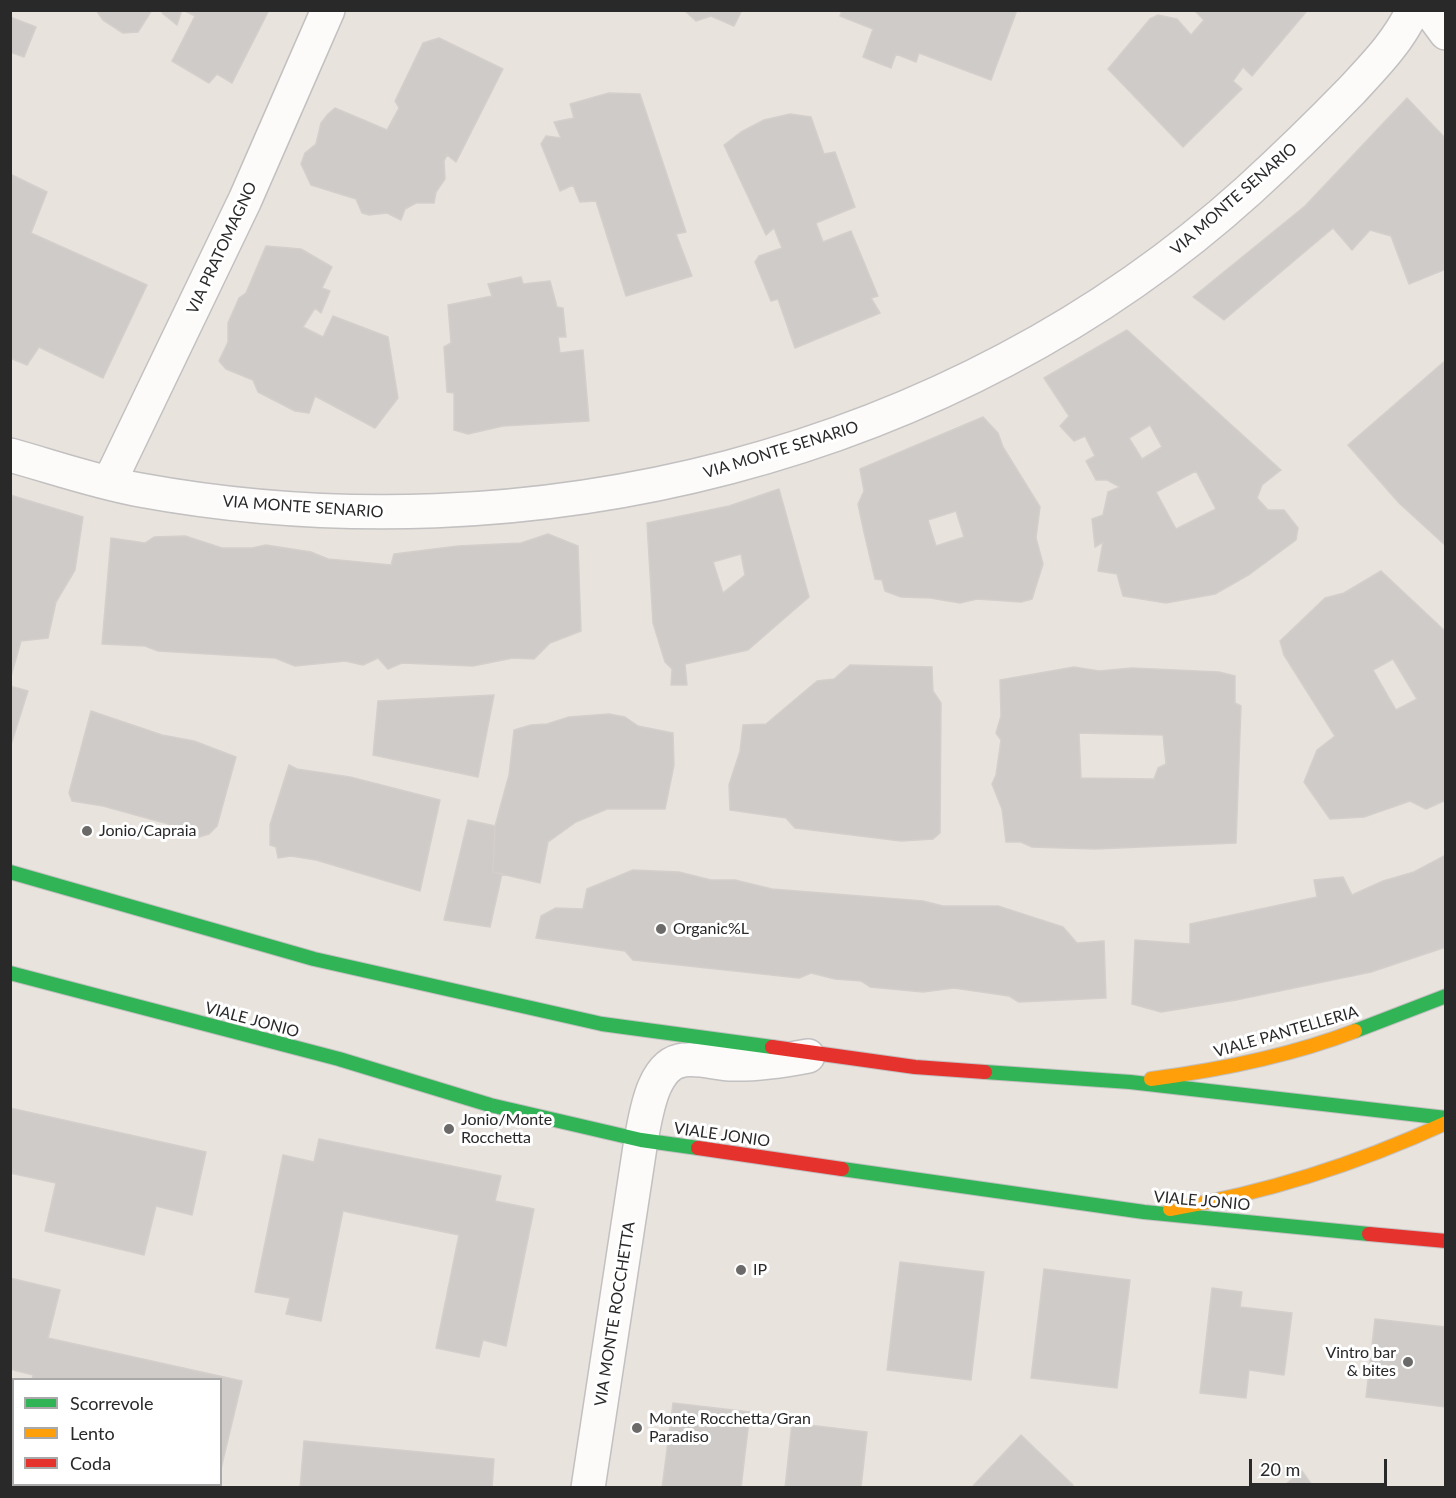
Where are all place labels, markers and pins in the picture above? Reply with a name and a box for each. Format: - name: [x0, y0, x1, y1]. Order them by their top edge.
- place label: Jonio/Capraia: [99, 821, 197, 841]
- marker: Jonio/Capraia: [80, 824, 94, 838]
- place label: Organic%L: [673, 919, 749, 939]
- marker: Organic%L: [654, 922, 668, 936]
- place label: Jonio/Monte Rocchetta: [461, 1110, 552, 1148]
- marker: Jonio/Monte Rocchetta: [442, 1122, 456, 1136]
- place label: IP: [753, 1260, 767, 1280]
- marker: IP: [734, 1263, 748, 1277]
- place label: Vintro bar & bites: [1325, 1343, 1396, 1381]
- marker: Vintro bar & bites: [1401, 1355, 1415, 1369]
- place label: Monte Rocchetta/Gran Paradiso: [649, 1409, 811, 1447]
- marker: Monte Rocchetta/Gran Paradiso: [630, 1421, 644, 1435]

